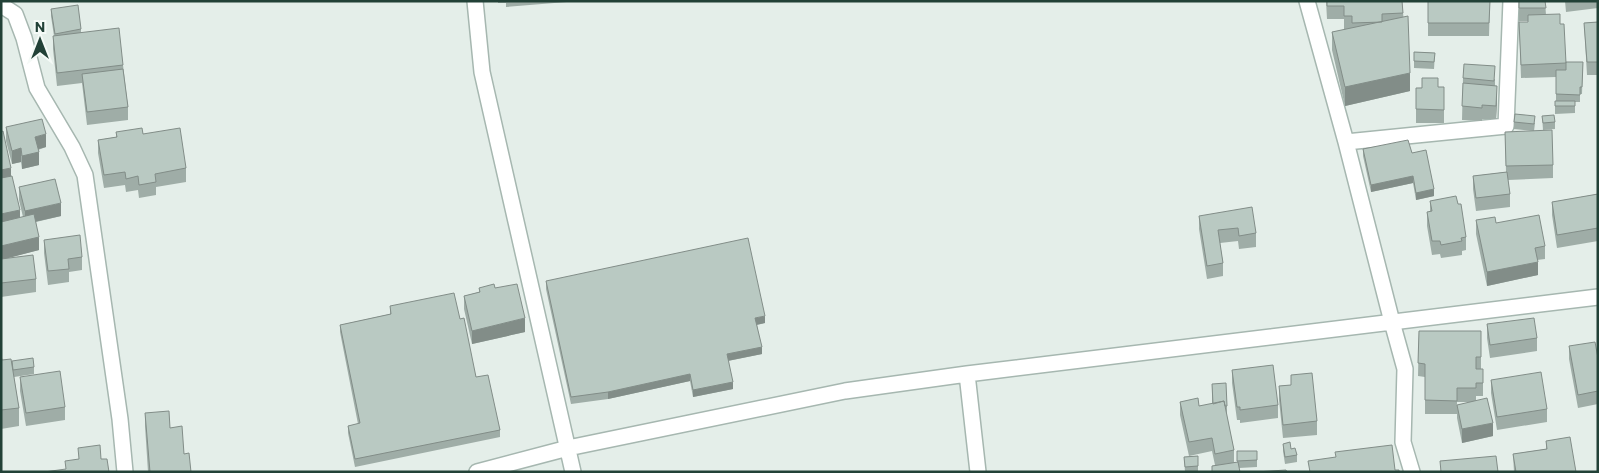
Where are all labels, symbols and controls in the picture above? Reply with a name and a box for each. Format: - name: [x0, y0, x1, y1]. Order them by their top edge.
- north arrow: [15, 15, 65, 65]
- text: N: [35, 18, 45, 35]

